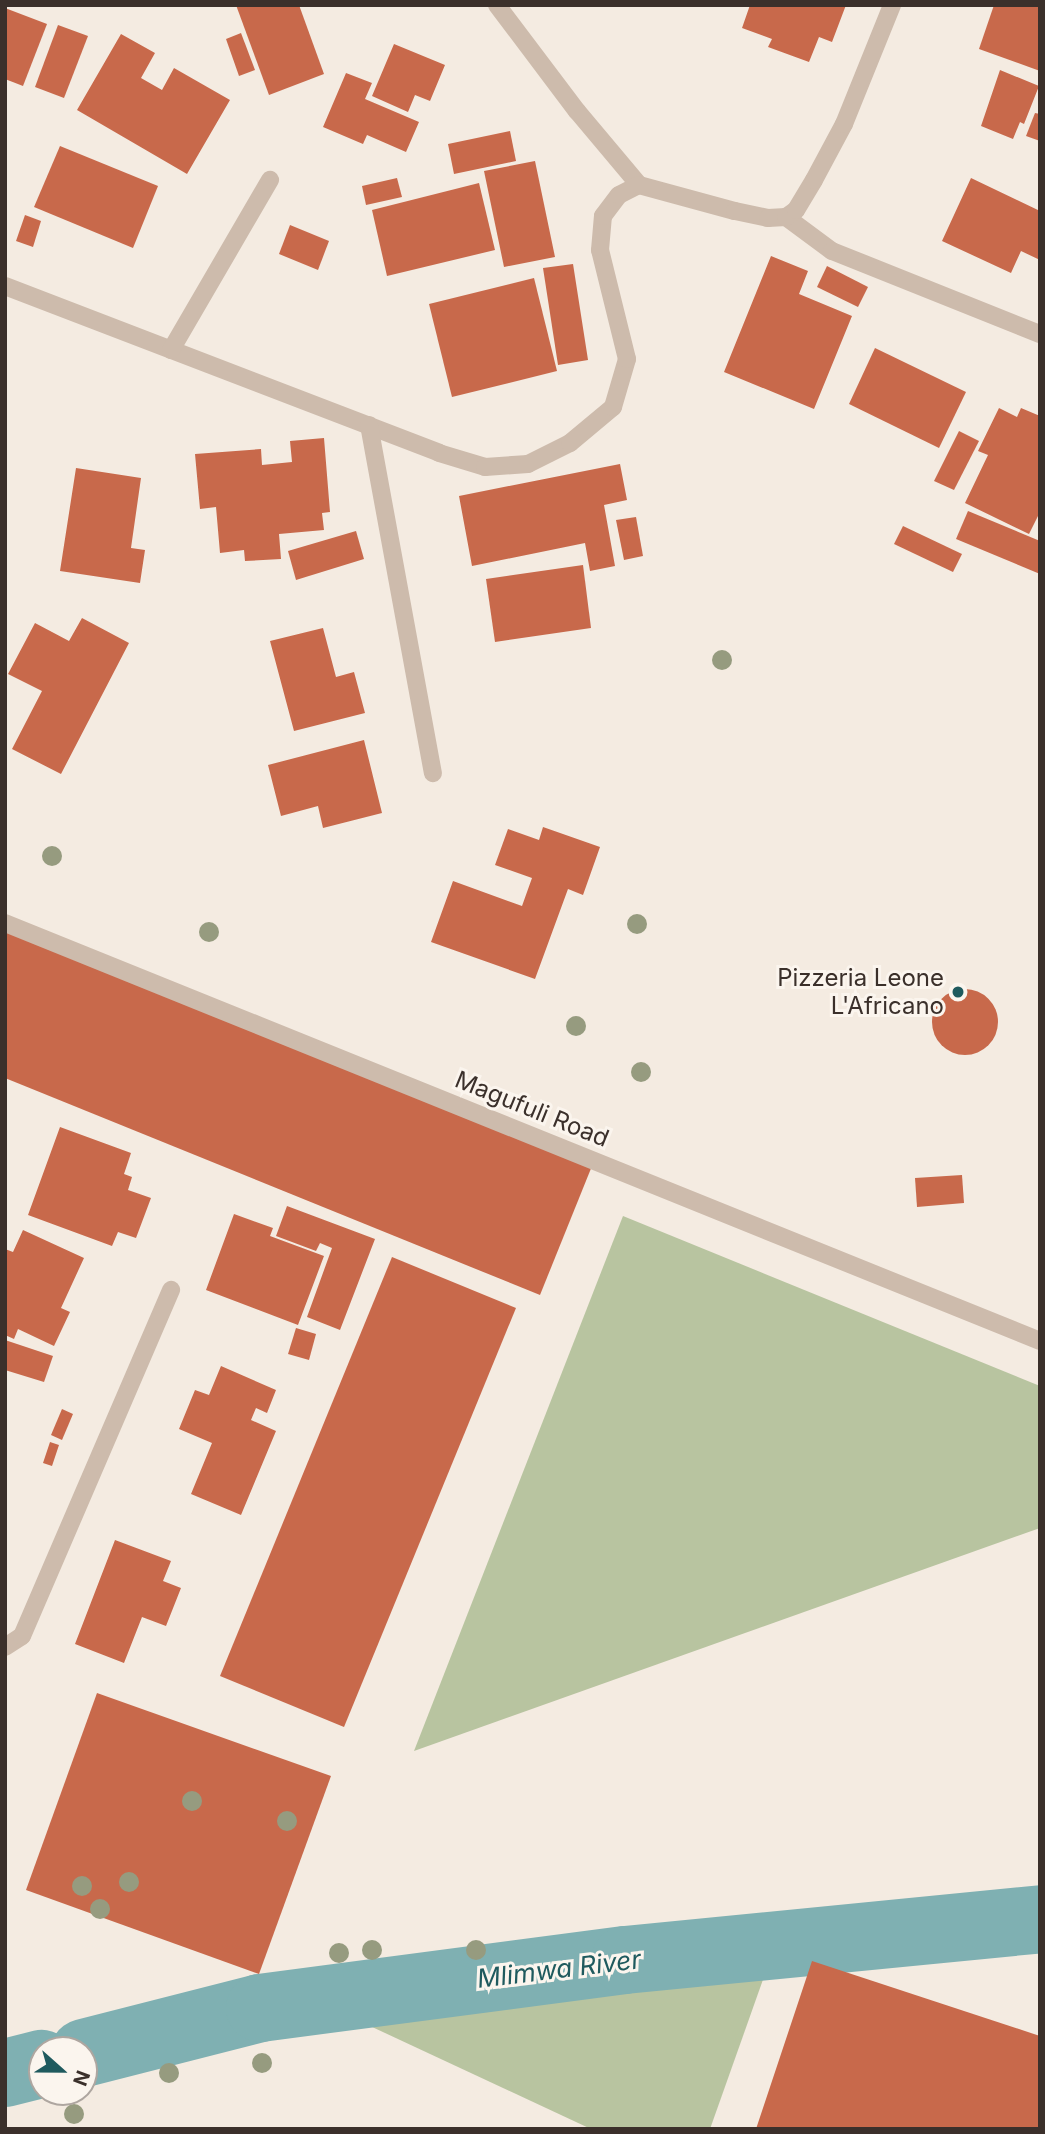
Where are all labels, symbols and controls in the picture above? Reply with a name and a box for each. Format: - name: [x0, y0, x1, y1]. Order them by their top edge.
- place label: Pizzeria Leone L'Africano: [777, 964, 944, 1020]
- marker: Pizzeria Leone L'Africano: [950, 984, 966, 1000]
- street label: Magufuli Road: [451, 1065, 613, 1153]
- water label: Mlimwa River: [475, 1943, 643, 1995]
- north arrow: [28, 2036, 98, 2106]
- text: N: [68, 2067, 95, 2089]

